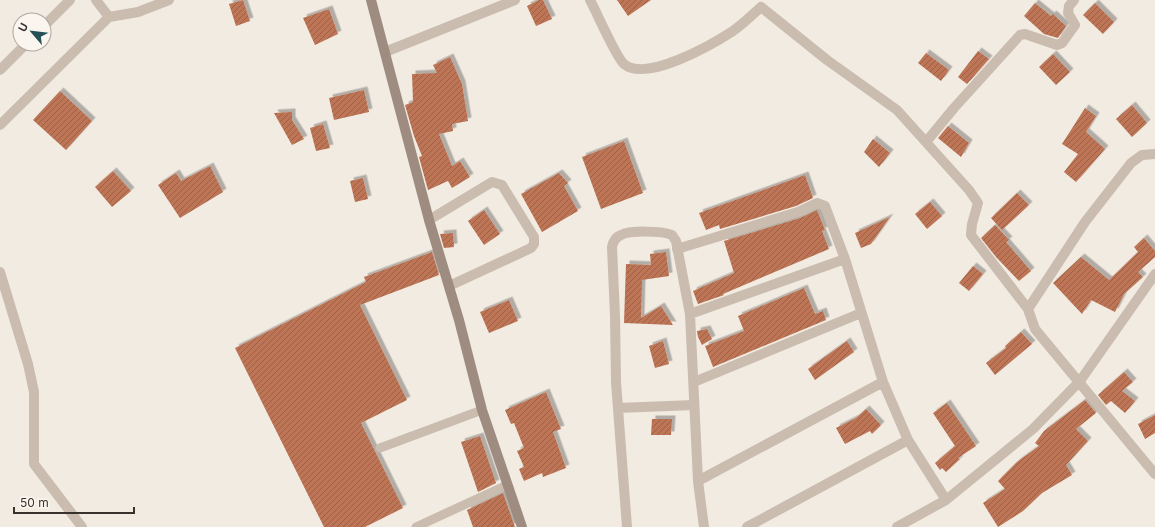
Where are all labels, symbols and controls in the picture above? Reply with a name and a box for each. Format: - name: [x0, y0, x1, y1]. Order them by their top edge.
- north arrow: [12, 12, 52, 52]
- text: U: [15, 20, 31, 34]
- scale bar: [14, 489, 134, 515]
- text: 50 m: [20, 495, 49, 510]

